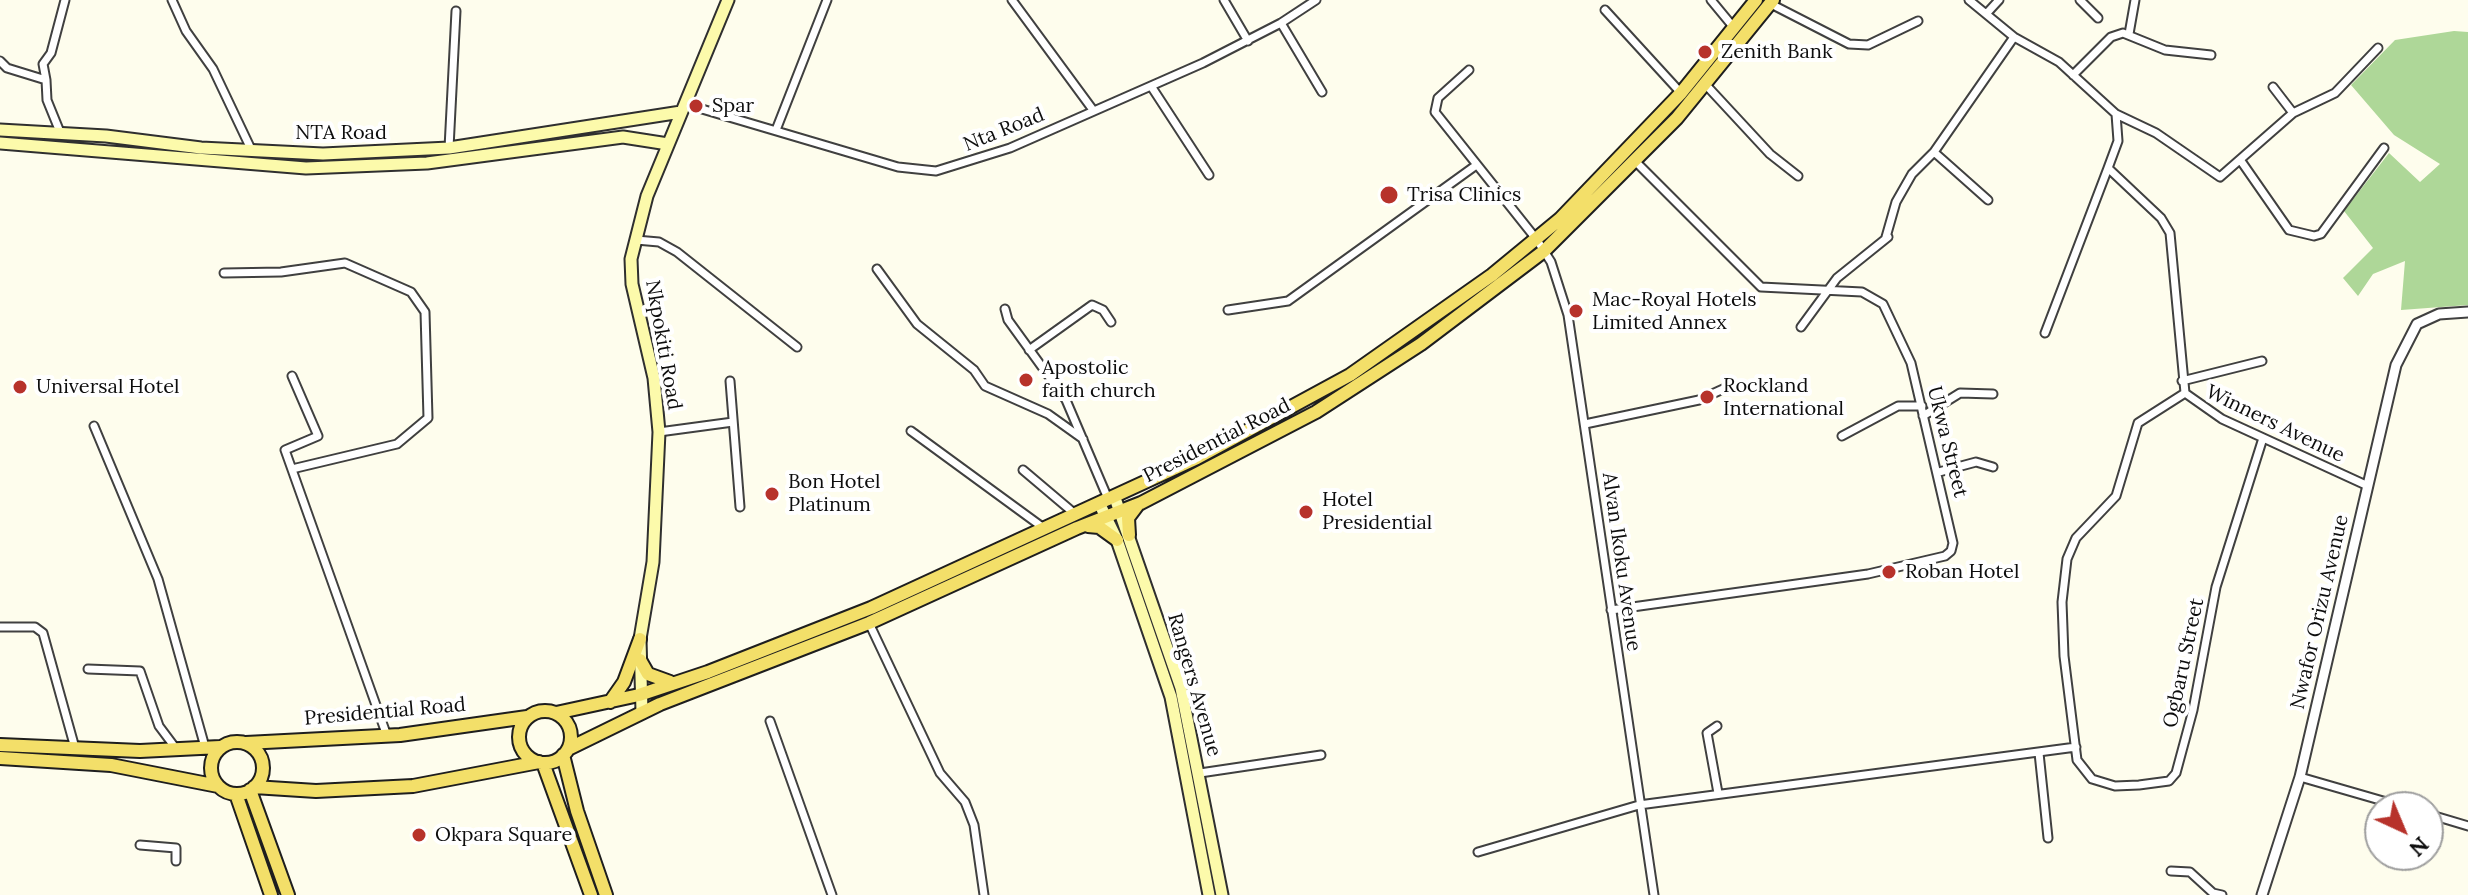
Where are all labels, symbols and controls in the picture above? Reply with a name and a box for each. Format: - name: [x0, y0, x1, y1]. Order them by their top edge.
- place label: Zenith Bank: [1721, 40, 1833, 64]
- marker: Zenith Bank: [1696, 43, 1714, 61]
- place label: Spar: [712, 94, 754, 118]
- marker: Spar: [687, 97, 705, 115]
- street label: Nta Road: [960, 103, 1048, 157]
- street label: NTA Road: [295, 121, 387, 145]
- place label: Trisa Clinics: [1407, 183, 1521, 207]
- marker: Trisa Clinics: [1378, 184, 1400, 206]
- street label: Nkpokiti Road: [640, 278, 686, 412]
- place label: Mac-Royal Hotels Limited Annex: [1592, 288, 1756, 335]
- marker: Mac-Royal Hotels Limited Annex: [1567, 302, 1585, 320]
- place label: Apostolic faith church: [1042, 356, 1156, 403]
- marker: Apostolic faith church: [1017, 371, 1035, 389]
- place label: Rockland International: [1723, 374, 1844, 421]
- place label: Universal Hotel: [36, 375, 179, 399]
- marker: Universal Hotel: [11, 378, 29, 396]
- street label: Winners Avenue: [2202, 380, 2348, 468]
- street label: Ukwa Street: [1922, 384, 1972, 500]
- marker: Rockland International: [1698, 388, 1716, 406]
- street label: Presidential Road: [1139, 394, 1295, 488]
- place label: Bon Hotel Platinum: [788, 470, 880, 517]
- street label: Alvan Ikoku Avenue: [1597, 471, 1645, 653]
- marker: Bon Hotel Platinum: [763, 485, 781, 503]
- place label: Hotel Presidential: [1322, 488, 1432, 535]
- marker: Hotel Presidential: [1297, 503, 1315, 521]
- street label: Nwafor Orizu Avenue: [2286, 512, 2354, 712]
- place label: Roban Hotel: [1905, 560, 2019, 584]
- marker: Roban Hotel: [1880, 563, 1898, 581]
- street label: Ogbaru Street: [2159, 596, 2209, 730]
- street label: Rangers Avenue: [1162, 611, 1226, 759]
- street label: Presidential Road: [303, 693, 467, 731]
- north arrow: [2364, 791, 2444, 871]
- place label: Okpara Square: [435, 823, 572, 847]
- marker: Okpara Square: [410, 826, 428, 844]
- text: N: [2403, 831, 2435, 863]

